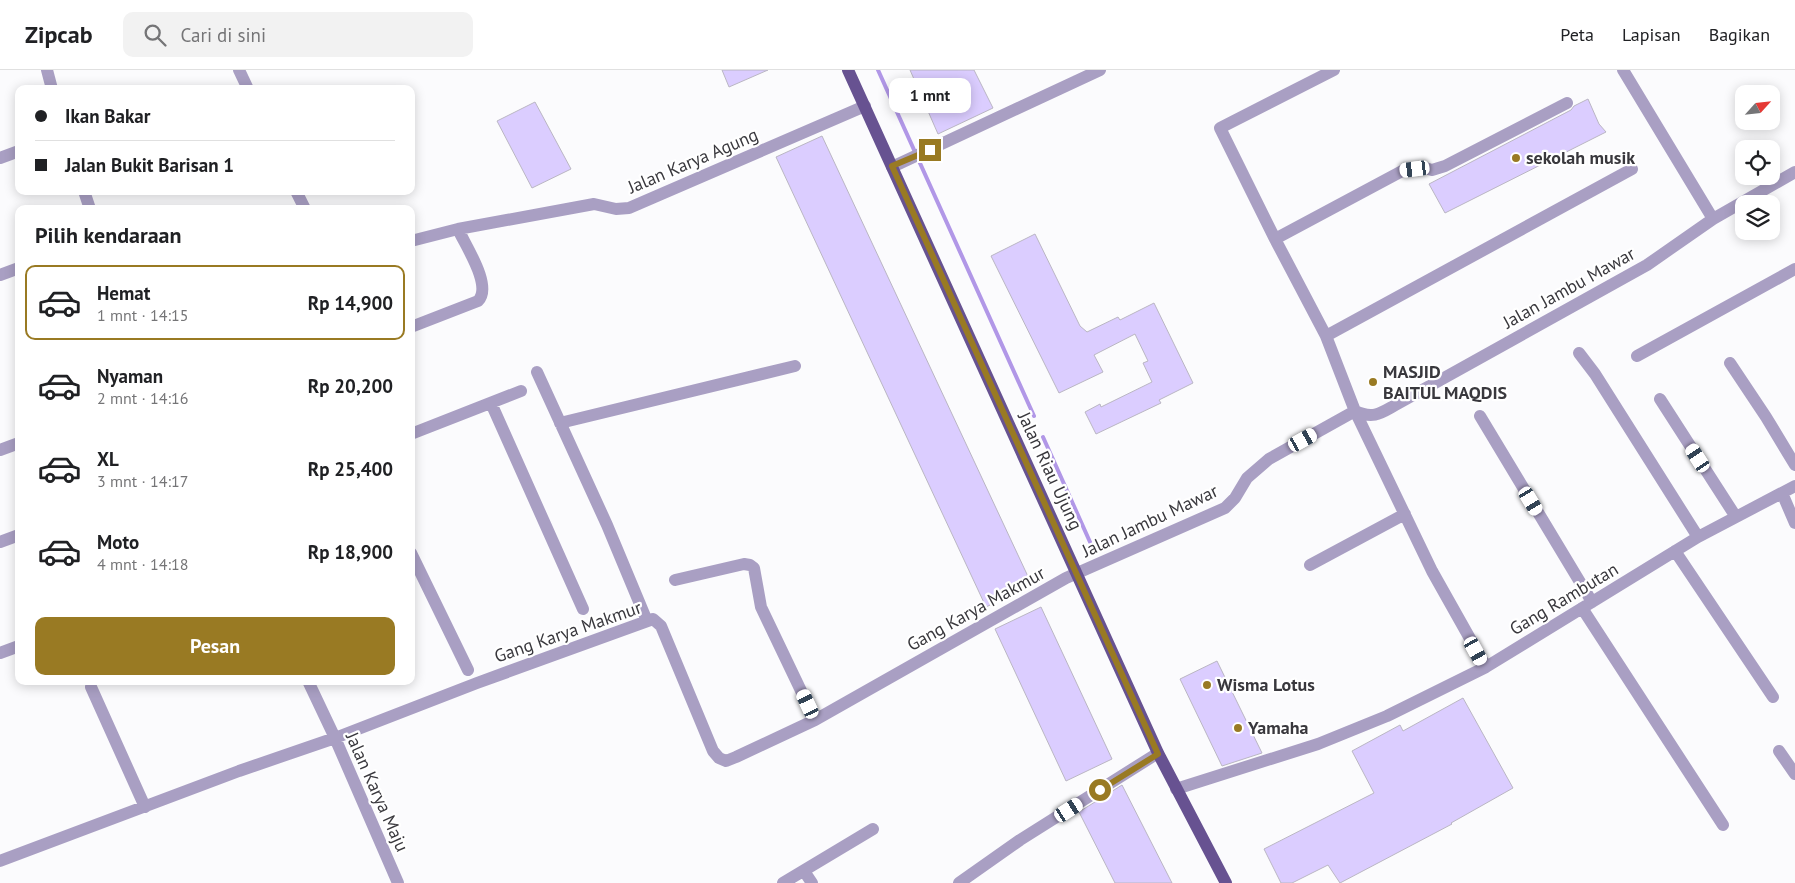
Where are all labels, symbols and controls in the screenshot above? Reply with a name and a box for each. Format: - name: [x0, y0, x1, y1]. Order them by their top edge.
- search box: [123, 12, 473, 57]
- text: Zipcab: [25, 19, 93, 50]
- icon: search: [141, 21, 169, 49]
- text: Cari di sini: [181, 23, 266, 47]
- text: Peta: [1560, 23, 1594, 46]
- text: Lapisan: [1622, 23, 1681, 46]
- text: Bagikan: [1709, 23, 1770, 46]
- callout: 1 mnt: [889, 78, 971, 112]
- text: 1 mnt: [910, 85, 950, 105]
- north arrow: [1735, 85, 1780, 130]
- map controls: [1735, 85, 1780, 240]
- text: Ikan Bakar: [65, 104, 150, 128]
- street label: Jalan Karya Agung: [623, 123, 761, 199]
- route end: [919, 139, 941, 161]
- button: locate: [1735, 140, 1780, 185]
- place label: sekolah musik: [1526, 146, 1635, 169]
- marker: sekolah musik: [1510, 152, 1522, 164]
- text: Jalan Bukit Barisan 1: [65, 153, 234, 177]
- car: [1399, 160, 1430, 178]
- button: layers: [1735, 195, 1780, 240]
- text: Pilih kendaraan: [35, 221, 181, 249]
- street label: Jalan Jambu Mawar: [1498, 242, 1639, 334]
- icon: car: [37, 280, 82, 325]
- text: Hemat: [97, 281, 150, 305]
- text: Rp 14,900: [308, 291, 393, 315]
- text: 1 mnt · 14:15: [97, 305, 188, 325]
- place label: MASJID BAITUL MAQDIS: [1383, 360, 1507, 404]
- icon: car: [37, 363, 82, 408]
- text: Nyaman: [97, 364, 163, 388]
- text: Rp 20,200: [308, 374, 393, 398]
- marker: MASJID BAITUL MAQDIS: [1367, 376, 1379, 388]
- text: 2 mnt · 14:16: [97, 388, 188, 408]
- street label: Jalan Riau Ujung: [1013, 407, 1088, 534]
- car: [1286, 426, 1319, 454]
- car: [1683, 441, 1712, 475]
- icon: car: [37, 446, 82, 491]
- text: XL: [97, 447, 119, 471]
- text: Rp 25,400: [308, 457, 393, 481]
- text: 3 mnt · 14:17: [97, 471, 188, 491]
- street label: Jalan Jambu Mawar: [1077, 479, 1221, 563]
- car: [1516, 484, 1545, 518]
- icon: car: [37, 529, 82, 574]
- text: Moto: [97, 530, 139, 554]
- text: Rp 18,900: [308, 540, 393, 564]
- text: 4 mnt · 14:18: [97, 554, 188, 574]
- street label: Gang Rambutan: [1505, 557, 1622, 640]
- street label: Gang Karya Makmur: [903, 561, 1049, 656]
- street label: Gang Karya Makmur: [491, 596, 644, 667]
- button: Pesan: [35, 617, 395, 675]
- car: [1462, 634, 1489, 668]
- place label: Wisma Lotus: [1217, 673, 1315, 696]
- marker: Wisma Lotus: [1201, 679, 1213, 691]
- car: [794, 687, 821, 721]
- place label: Yamaha: [1247, 716, 1309, 739]
- marker: Yamaha: [1232, 722, 1244, 734]
- street label: Jalan Karya Maju: [340, 728, 414, 855]
- route start: [1089, 779, 1111, 801]
- car: [1052, 796, 1085, 824]

